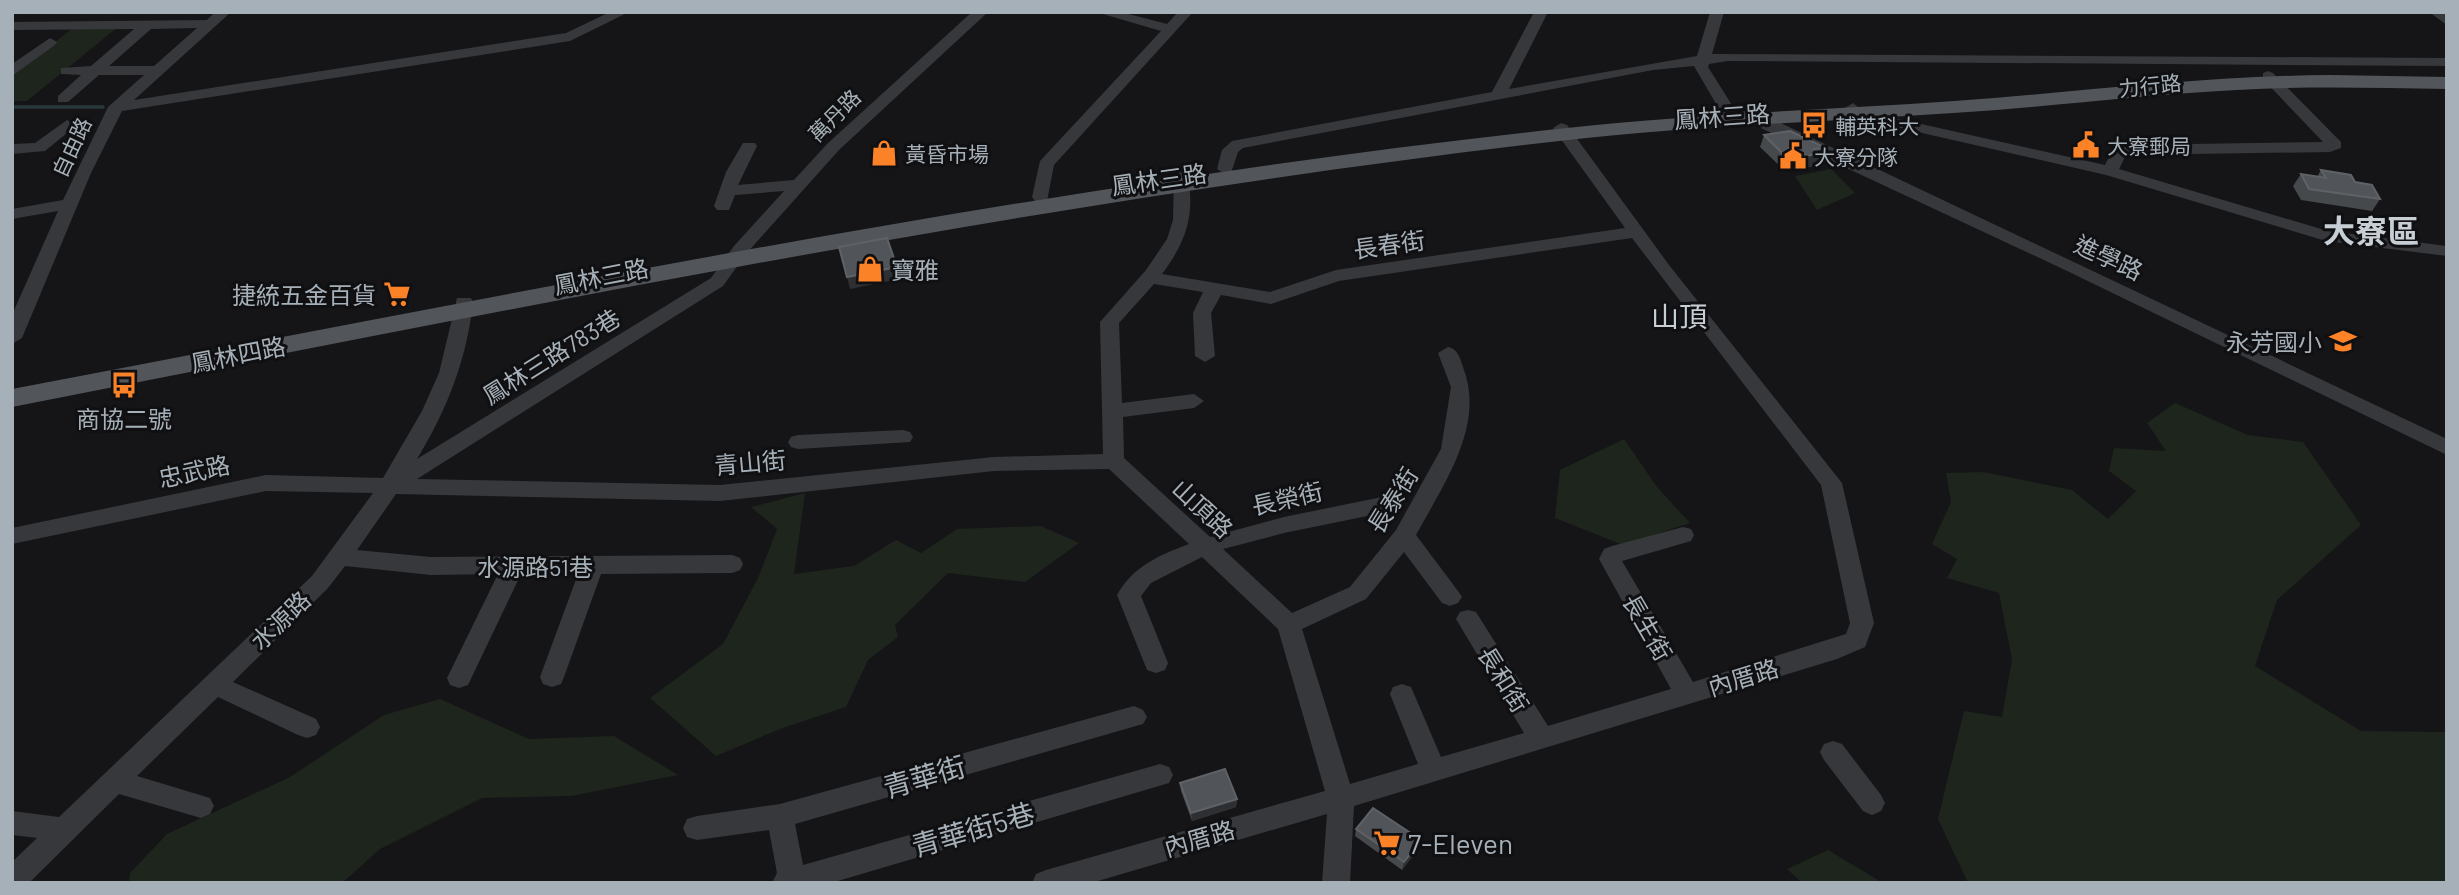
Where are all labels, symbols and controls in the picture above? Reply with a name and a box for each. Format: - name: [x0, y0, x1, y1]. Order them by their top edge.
- street label: 力行路: [2117, 69, 2183, 101]
- street label: 萬丹路: [803, 84, 865, 146]
- street label: 鳳林三路: [1673, 98, 1771, 134]
- bus stop icon: 輔英科大: [1799, 110, 1829, 140]
- street label: 自由路: [46, 113, 96, 181]
- place label: 輔英科大: [1835, 113, 1919, 138]
- public building icon: 大寮郵局: [2071, 130, 2101, 160]
- place label: 大寮郵局: [2107, 133, 2191, 158]
- shop icon: 黃昏市場: [869, 138, 899, 168]
- place label: 黃昏市場: [905, 141, 989, 166]
- public building icon: 大寮分隊: [1778, 141, 1808, 171]
- place label: 大寮分隊: [1814, 144, 1898, 169]
- street label: 鳳林三路: [1109, 158, 1209, 200]
- district label: 大寮區: [2323, 211, 2419, 249]
- street label: 長春街: [1351, 225, 1427, 263]
- street label: 進學路: [2070, 229, 2148, 285]
- street label: 鳳林三路: [551, 253, 651, 299]
- shop icon: 寶雅: [855, 254, 885, 284]
- place label: 寶雅: [891, 255, 939, 284]
- supermarket icon: 捷統五金百貨: [382, 279, 412, 309]
- place label: 捷統五金百貨: [232, 280, 376, 309]
- district label: 山頂: [1651, 299, 1707, 333]
- street label: 鳳林三路783巷: [477, 302, 625, 410]
- school or university icon: 永芳國小: [2328, 326, 2358, 356]
- place label: 永芳國小: [2226, 327, 2322, 356]
- street label: 鳳林四路: [188, 331, 288, 377]
- bus stop icon: 商協二號: [109, 370, 139, 400]
- place label: 商協二號: [76, 404, 172, 433]
- street label: 青山街: [713, 444, 787, 480]
- street label: 忠武路: [156, 449, 232, 493]
- street label: 長泰街: [1361, 462, 1423, 538]
- street label: 山頂路: [1167, 473, 1239, 543]
- street label: 長榮街: [1249, 476, 1325, 520]
- street label: 水源路51巷: [477, 552, 593, 581]
- street label: 水源路: [244, 585, 316, 655]
- street label: 長生街: [1617, 589, 1679, 665]
- street label: 長和街: [1473, 641, 1535, 717]
- street label: 內厝路: [1704, 653, 1782, 701]
- street label: 青華街: [879, 748, 969, 804]
- street label: 青華街5巷: [908, 795, 1038, 863]
- street label: 內厝路: [1160, 814, 1238, 862]
- place label: 7-Eleven: [1408, 826, 1513, 860]
- supermarket icon: 7-Eleven: [1372, 828, 1402, 858]

